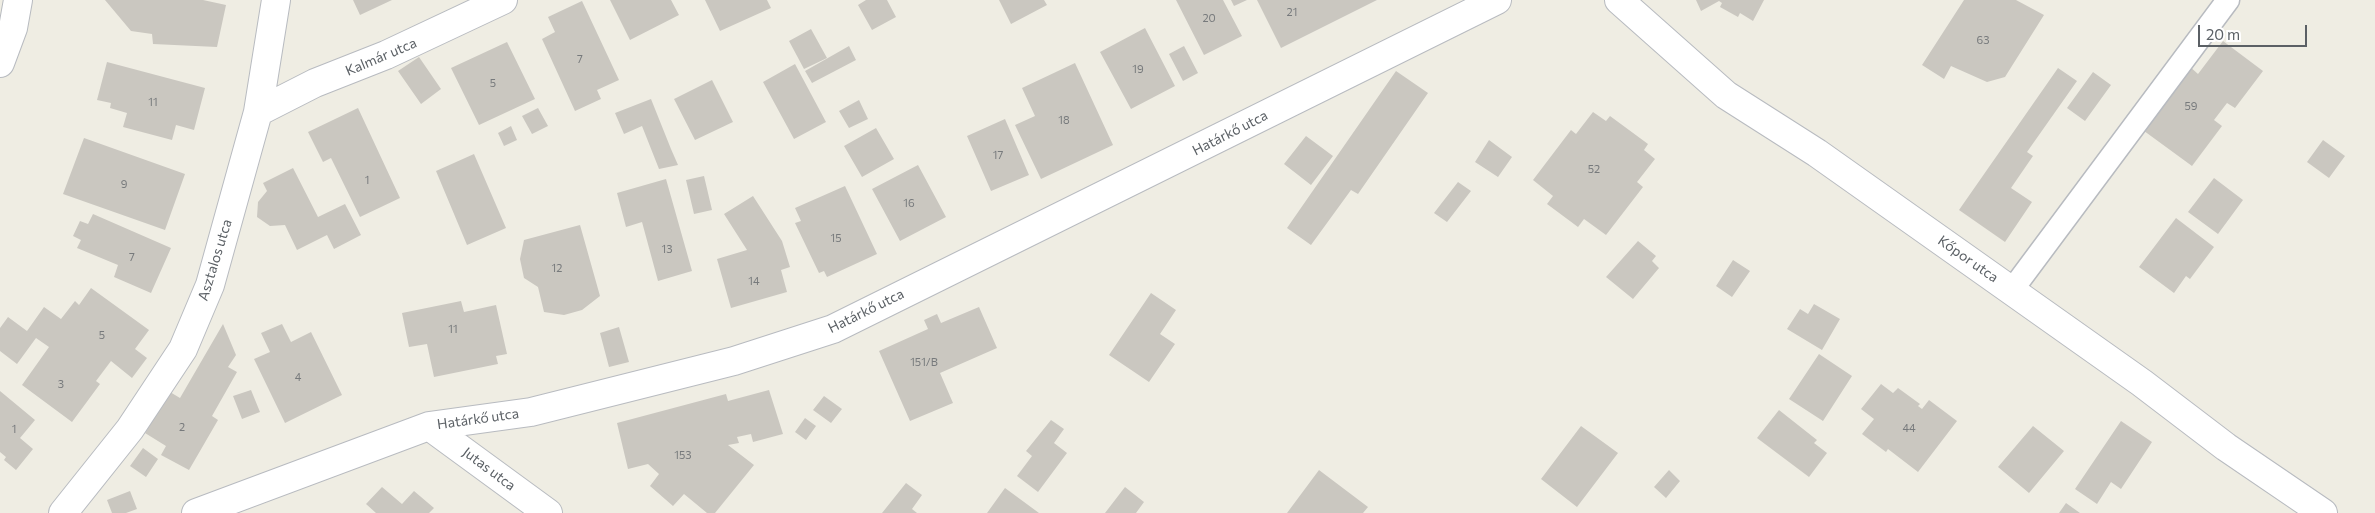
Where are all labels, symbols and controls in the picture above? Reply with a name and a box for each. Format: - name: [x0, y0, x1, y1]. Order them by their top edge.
- house number: 21: [1287, 5, 1297, 19]
- house number: 20: [1202, 11, 1216, 25]
- scale bar: [2200, 15, 2309, 47]
- text: 20 m: [2206, 25, 2240, 43]
- house number: 63: [1977, 33, 1989, 47]
- street label: Kalmár utca: [343, 34, 419, 80]
- house number: 7: [577, 52, 583, 66]
- house number: 19: [1132, 62, 1144, 76]
- house number: 5: [490, 76, 496, 90]
- house number: 11: [148, 95, 158, 109]
- house number: 59: [2185, 99, 2197, 113]
- street label: Határkő utca: [1189, 107, 1271, 159]
- house number: 18: [1058, 113, 1070, 127]
- house number: 17: [993, 148, 1003, 162]
- house number: 52: [1588, 162, 1600, 176]
- house number: 1: [365, 173, 369, 187]
- house number: 9: [121, 177, 127, 191]
- house number: 16: [903, 196, 915, 210]
- street label: Asztalos utca: [195, 217, 235, 303]
- house number: 15: [830, 231, 842, 245]
- street label: Kőpor utca: [1935, 232, 2001, 286]
- house number: 13: [662, 242, 672, 256]
- house number: 7: [129, 250, 135, 264]
- house number: 12: [552, 261, 562, 275]
- house number: 14: [748, 274, 760, 288]
- street label: Határkő utca: [825, 285, 907, 337]
- house number: 11: [448, 322, 458, 336]
- house number: 5: [99, 328, 105, 342]
- house number: 151/B: [910, 355, 938, 369]
- house number: 4: [295, 370, 301, 384]
- house number: 3: [58, 377, 64, 391]
- street label: Határkő utca: [436, 405, 520, 433]
- house number: 2: [179, 420, 185, 434]
- house number: 44: [1902, 421, 1916, 435]
- house number: 1: [12, 422, 16, 436]
- street label: Jutas utca: [459, 444, 519, 494]
- house number: 153: [674, 448, 692, 462]

